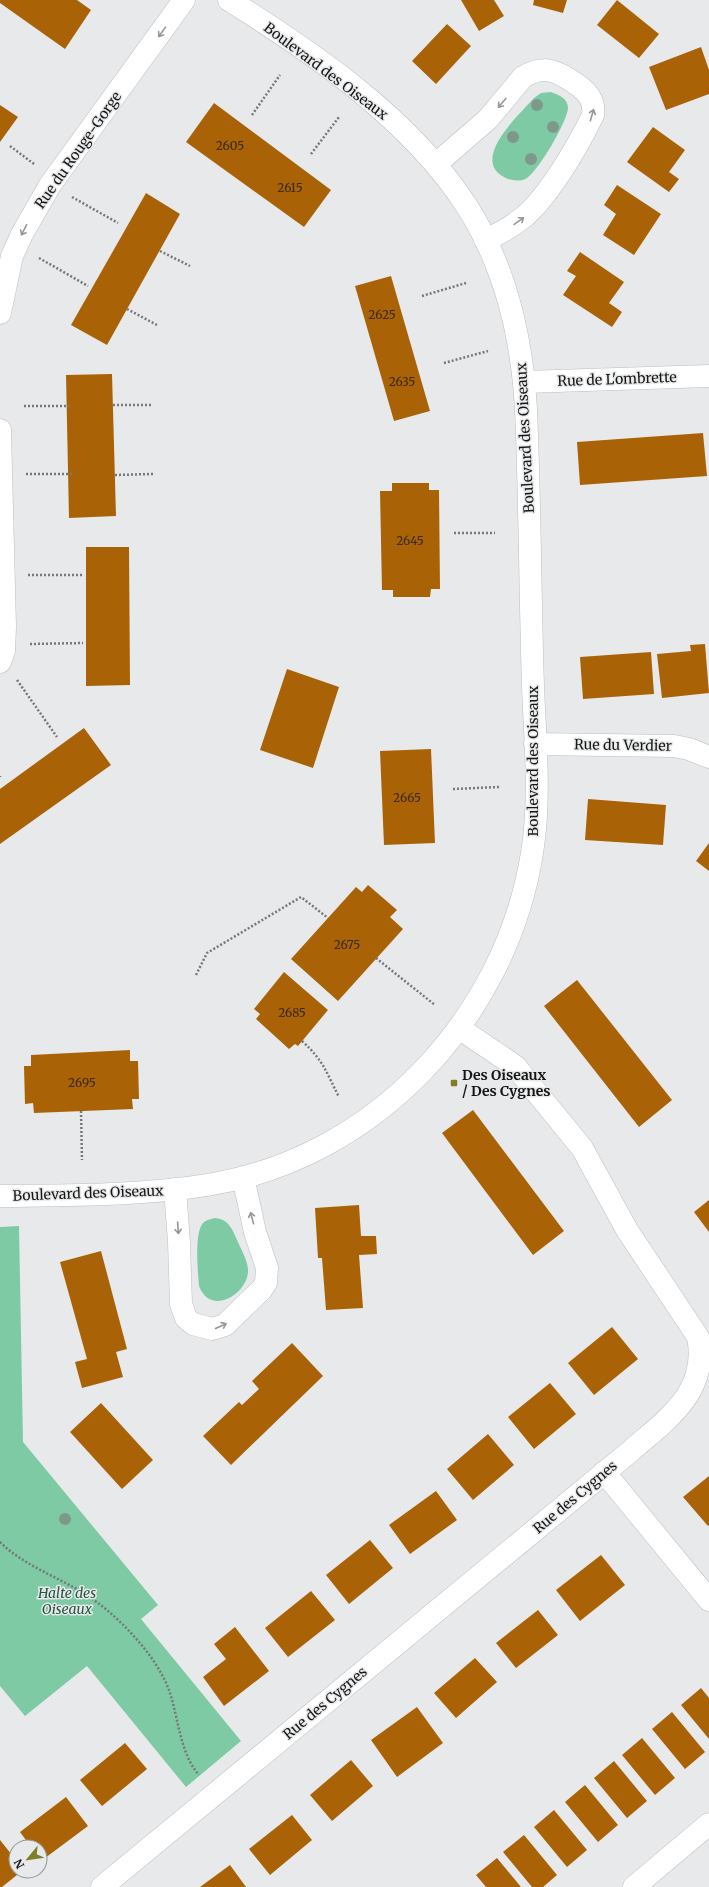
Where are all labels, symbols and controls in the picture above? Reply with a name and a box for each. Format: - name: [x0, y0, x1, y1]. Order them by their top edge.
- street label: Boulevard des Oiseaux: [260, 18, 392, 124]
- one-way arrow: [158, 26, 166, 37]
- street label: Rue du Rouge-Gorge: [31, 88, 125, 212]
- one-way arrow: [497, 98, 506, 109]
- one-way arrow: [589, 108, 596, 121]
- house number: 2605: [216, 138, 244, 153]
- house number: 2615: [277, 180, 303, 195]
- one-way arrow: [513, 217, 524, 225]
- one-way arrow: [20, 224, 27, 236]
- house number: 2625: [368, 307, 396, 322]
- street label: Boulevard des Oiseaux: [512, 362, 538, 514]
- street label: Rue de L'ombrette: [557, 368, 677, 390]
- house number: 2635: [389, 374, 415, 389]
- house number: 2645: [396, 533, 424, 548]
- street label: Boulevard des Oiseaux: [524, 685, 542, 836]
- street label: Rue du Verdier: [574, 735, 672, 755]
- house number: 2665: [393, 790, 421, 805]
- house number: 2675: [334, 937, 360, 952]
- house number: 2685: [278, 1005, 306, 1020]
- place label: Des Oiseaux / Des Cygnes: [462, 1066, 551, 1100]
- house number: 2695: [68, 1075, 96, 1090]
- marker: Des Oiseaux / Des Cygnes: [449, 1078, 459, 1088]
- street label: Boulevard des Oiseaux: [12, 1181, 164, 1205]
- one-way arrow: [247, 1212, 255, 1225]
- one-way arrow: [175, 1221, 182, 1234]
- one-way arrow: [215, 1321, 227, 1329]
- street label: Rue des Cygnes: [529, 1457, 621, 1537]
- park label: Halte des Oiseaux: [37, 1584, 96, 1618]
- street label: Rue des Cygnes: [279, 1663, 371, 1743]
- north arrow: [8, 1839, 48, 1879]
- text: N: [11, 1856, 27, 1871]

